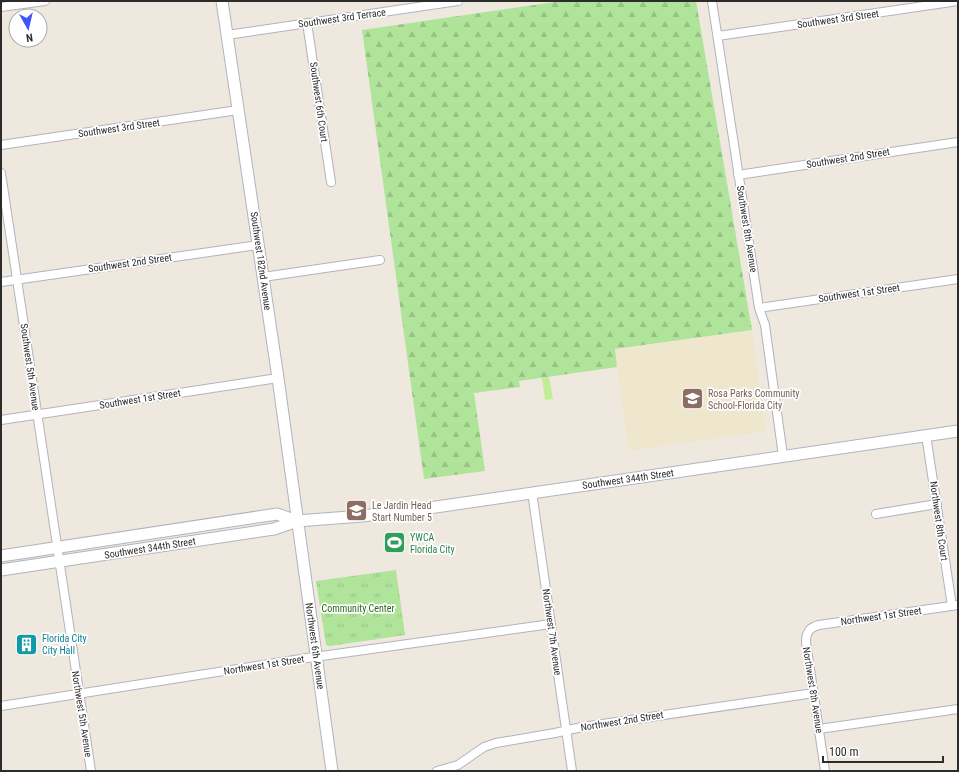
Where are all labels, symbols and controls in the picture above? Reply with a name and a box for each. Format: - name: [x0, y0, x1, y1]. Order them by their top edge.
- street label: Southwest 3rd Terrace: [298, 6, 387, 30]
- north arrow: [8, 8, 48, 48]
- street label: Southwest 3rd Street: [796, 8, 880, 30]
- text: N: [25, 31, 34, 44]
- street label: Southwest 6th Court: [308, 61, 330, 143]
- street label: Southwest 3rd Street: [77, 117, 161, 139]
- street label: Southwest 2nd Street: [806, 146, 891, 170]
- street label: Southwest 8th Avenue: [735, 185, 759, 273]
- street label: Southwest 182nd Avenue: [249, 211, 273, 311]
- street label: Southwest 2nd Street: [87, 252, 173, 274]
- street label: Southwest 1st Street: [818, 282, 900, 304]
- street label: Southwest 5th Avenue: [18, 323, 42, 411]
- school or university icon: Rosa Parks Community School-Florida City: [679, 386, 705, 412]
- street label: Southwest 1st Street: [99, 387, 181, 411]
- place label: Rosa Parks Community School-Florida City: [708, 388, 800, 411]
- street label: Southwest 344th Street: [582, 467, 674, 491]
- street label: Northwest 8th Court: [928, 481, 950, 561]
- school or university icon: Le Jardin Head Start Number 5: [343, 498, 369, 524]
- place label: Le Jardin Head Start Number 5: [372, 500, 432, 523]
- sports icon: YWCA Florida City: [382, 530, 408, 556]
- place label: YWCA Florida City: [410, 532, 455, 555]
- street label: Southwest 344th Street: [104, 535, 196, 561]
- street label: Northwest 7th Avenue: [540, 588, 564, 676]
- street label: Northwest 6th Avenue: [303, 602, 327, 690]
- park label: Community Center: [321, 603, 395, 614]
- street label: Northwest 1st Street: [840, 605, 922, 627]
- building icon: Florida City City Hall: [14, 631, 40, 657]
- place label: Florida City City Hall: [42, 633, 87, 656]
- street label: Northwest 8th Avenue: [801, 646, 825, 734]
- street label: Northwest 1st Street: [223, 653, 305, 677]
- street label: Northwest 5th Avenue: [70, 670, 94, 758]
- street label: Northwest 2nd Street: [580, 709, 664, 733]
- scale bar: [823, 738, 943, 764]
- text: 100 m: [829, 745, 859, 759]

